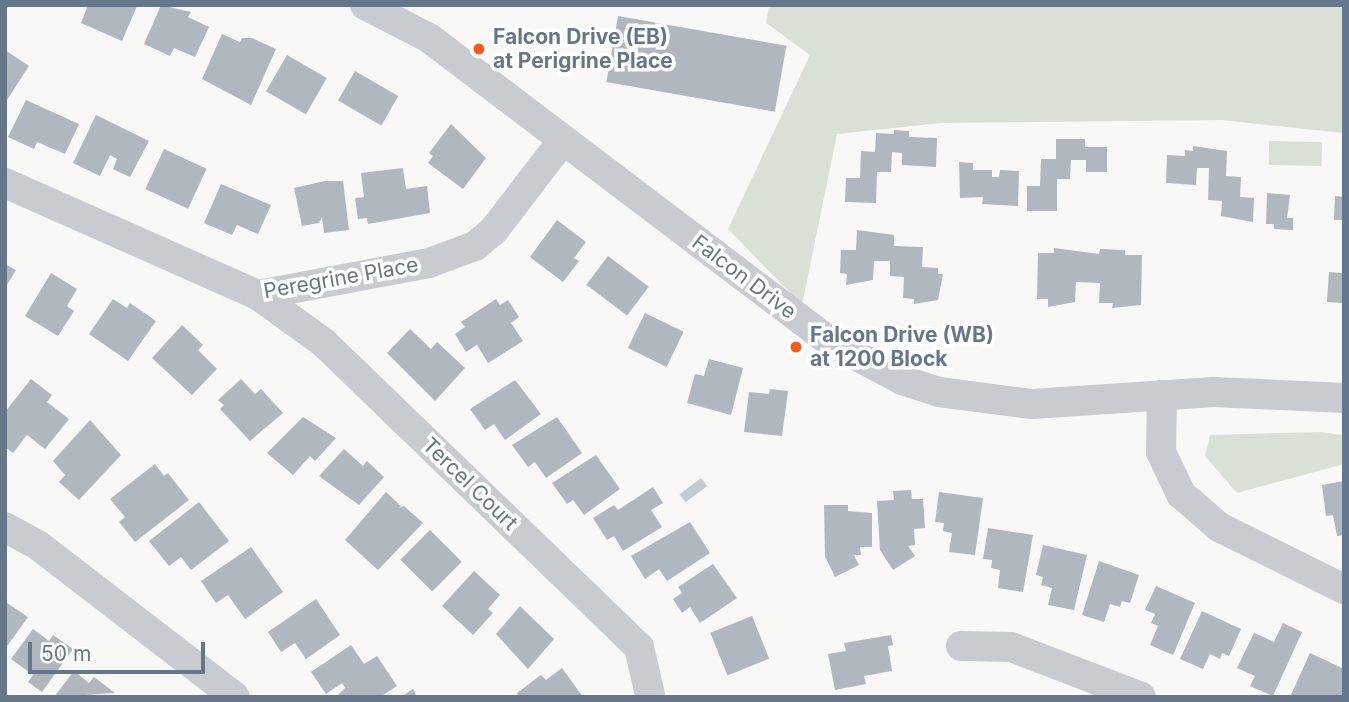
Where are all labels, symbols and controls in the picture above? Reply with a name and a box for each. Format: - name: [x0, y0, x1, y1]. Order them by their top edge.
- place label: Falcon Drive (EB) at Perigrine Place: [493, 24, 673, 74]
- marker: Falcon Drive (EB) at Perigrine Place: [471, 41, 487, 57]
- street label: Falcon Drive: [687, 230, 801, 324]
- street label: Peregrine Place: [262, 252, 420, 304]
- place label: Falcon Drive (WB) at 1200 Block: [810, 322, 994, 372]
- marker: Falcon Drive (WB) at 1200 Block: [788, 339, 804, 355]
- street label: Tercel Court: [417, 432, 523, 536]
- scale bar: [32, 628, 208, 672]
- text: 50 m: [41, 641, 91, 666]

